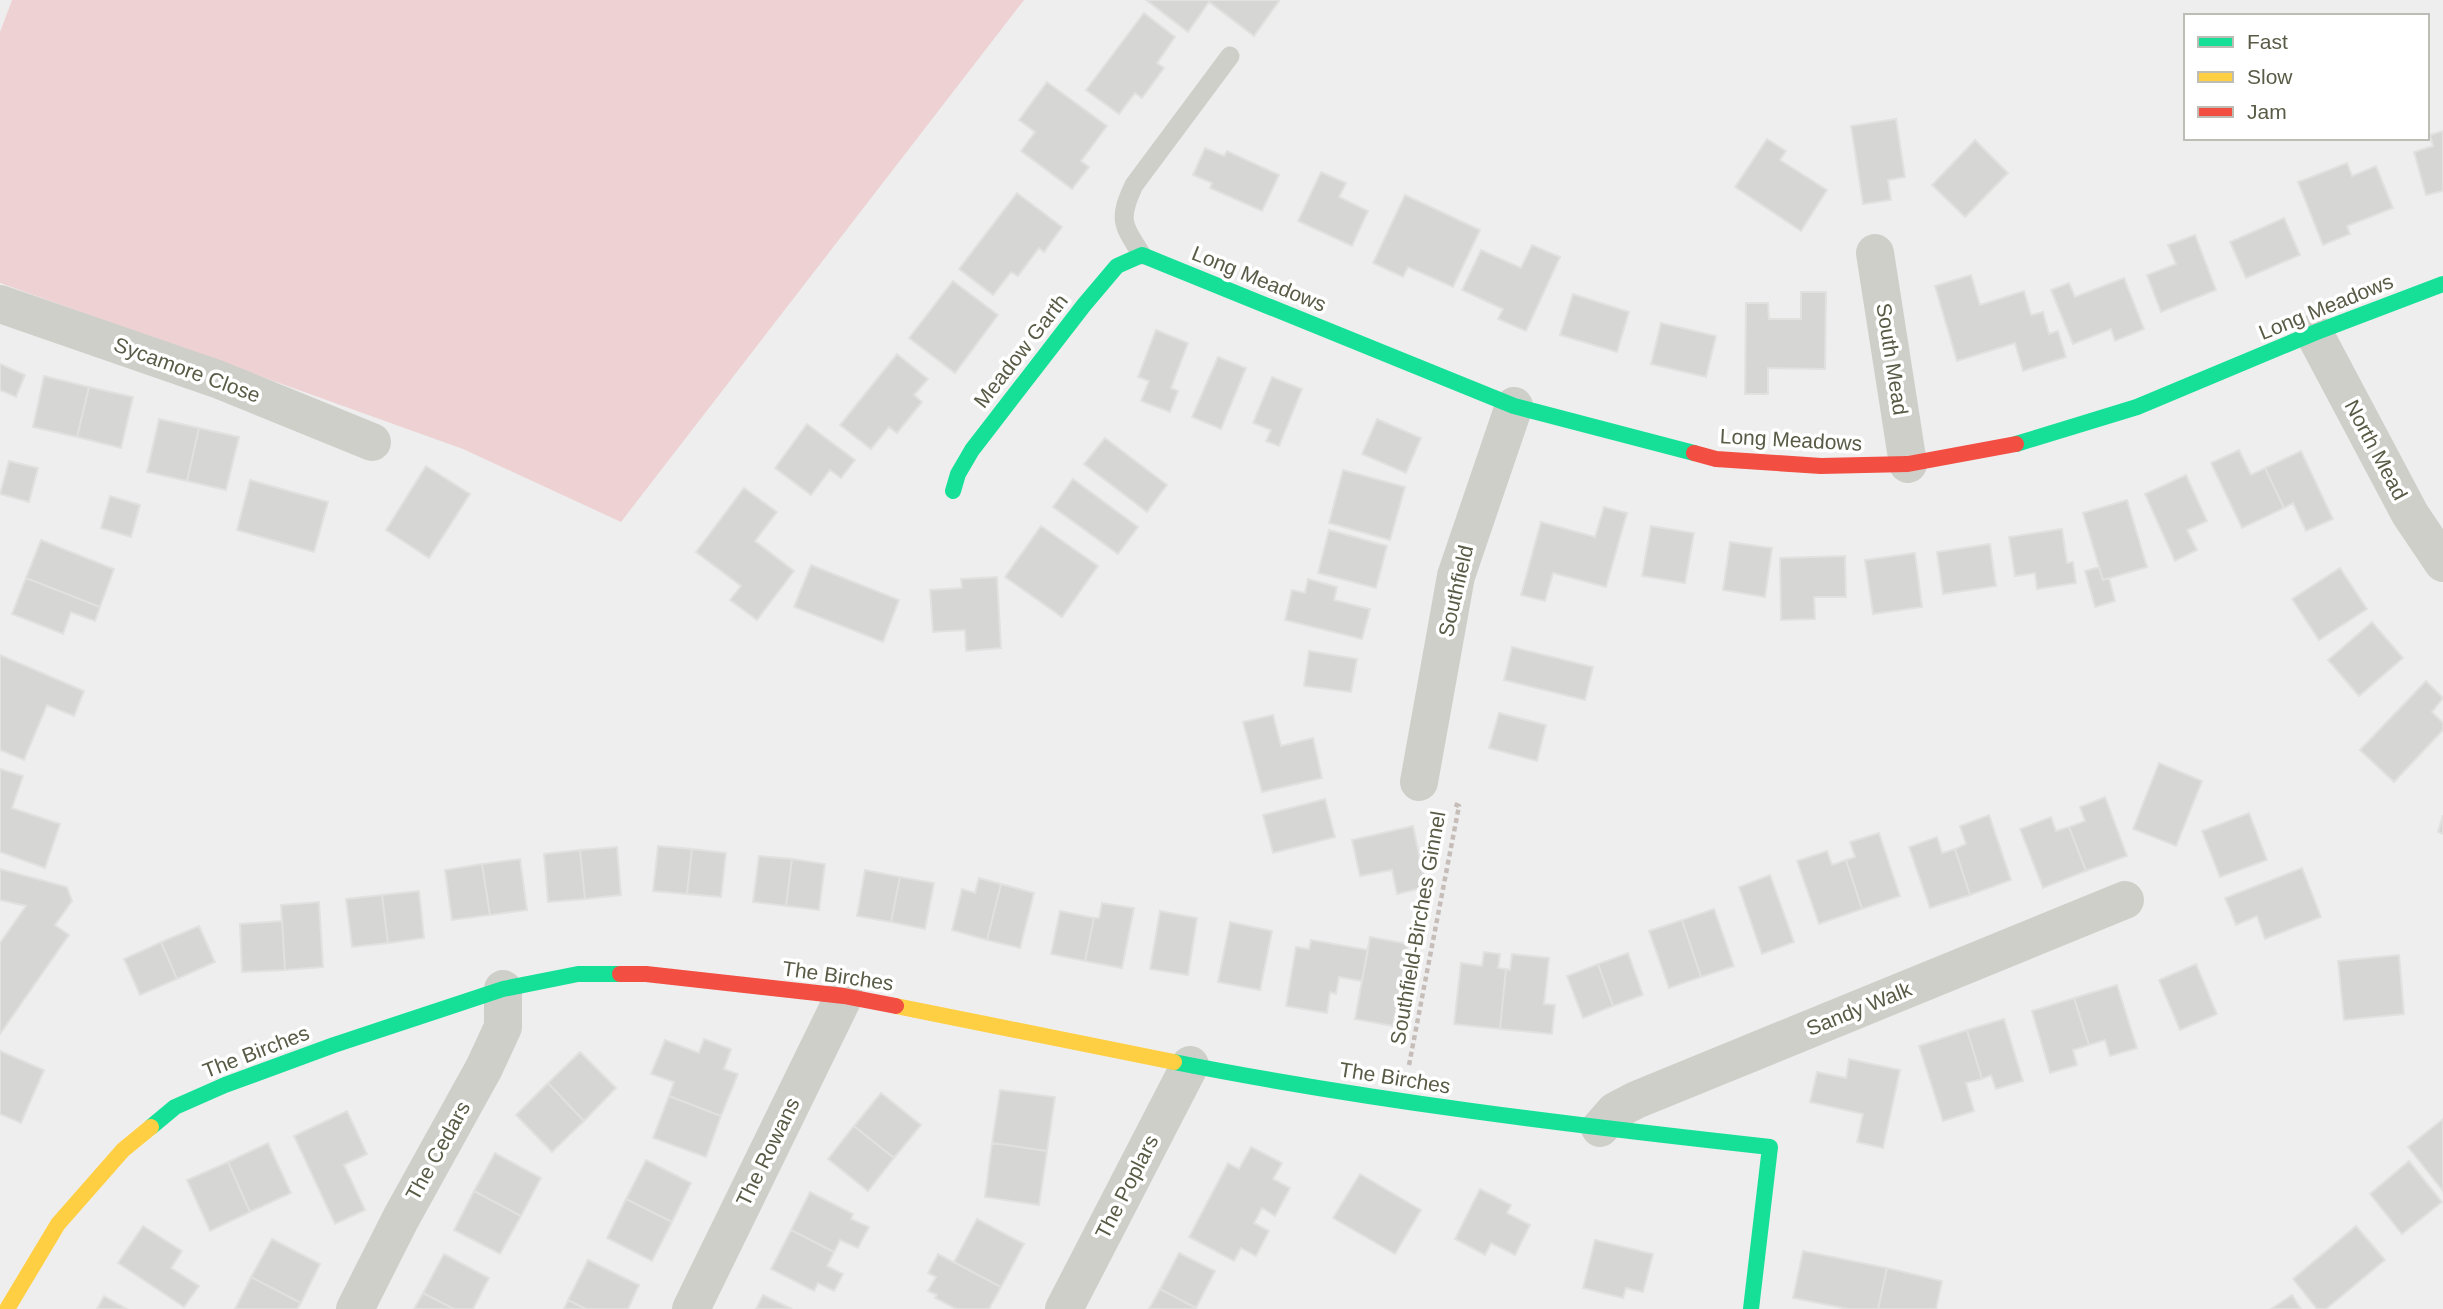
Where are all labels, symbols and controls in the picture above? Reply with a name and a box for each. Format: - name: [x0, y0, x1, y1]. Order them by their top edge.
- legend: [2184, 14, 2429, 140]
- text: Fast: [2247, 30, 2288, 53]
- text: Slow: [2247, 65, 2293, 88]
- text: Jam: [2247, 100, 2287, 123]
- street label: Long Meadows: [1189, 241, 1330, 316]
- street label: Long Meadows: [2255, 269, 2396, 344]
- street label: Meadow Garth: [969, 289, 1072, 412]
- street label: South Mead: [1872, 301, 1913, 417]
- street label: Sycamore Close: [111, 332, 263, 407]
- street label: North Mead: [2341, 396, 2412, 504]
- street label: Long Meadows: [1719, 424, 1863, 455]
- street label: Southfield: [1434, 543, 1477, 639]
- street label: Southfield-Birches Ginnel: [1386, 809, 1449, 1047]
- street label: The Birches: [781, 956, 895, 995]
- street label: Sandy Walk: [1803, 977, 1915, 1040]
- street label: The Birches: [199, 1021, 312, 1082]
- street label: The Birches: [1338, 1057, 1452, 1098]
- street label: The Rowans: [731, 1094, 804, 1210]
- street label: The Cedars: [401, 1097, 474, 1204]
- street label: The Poplars: [1091, 1131, 1163, 1242]

